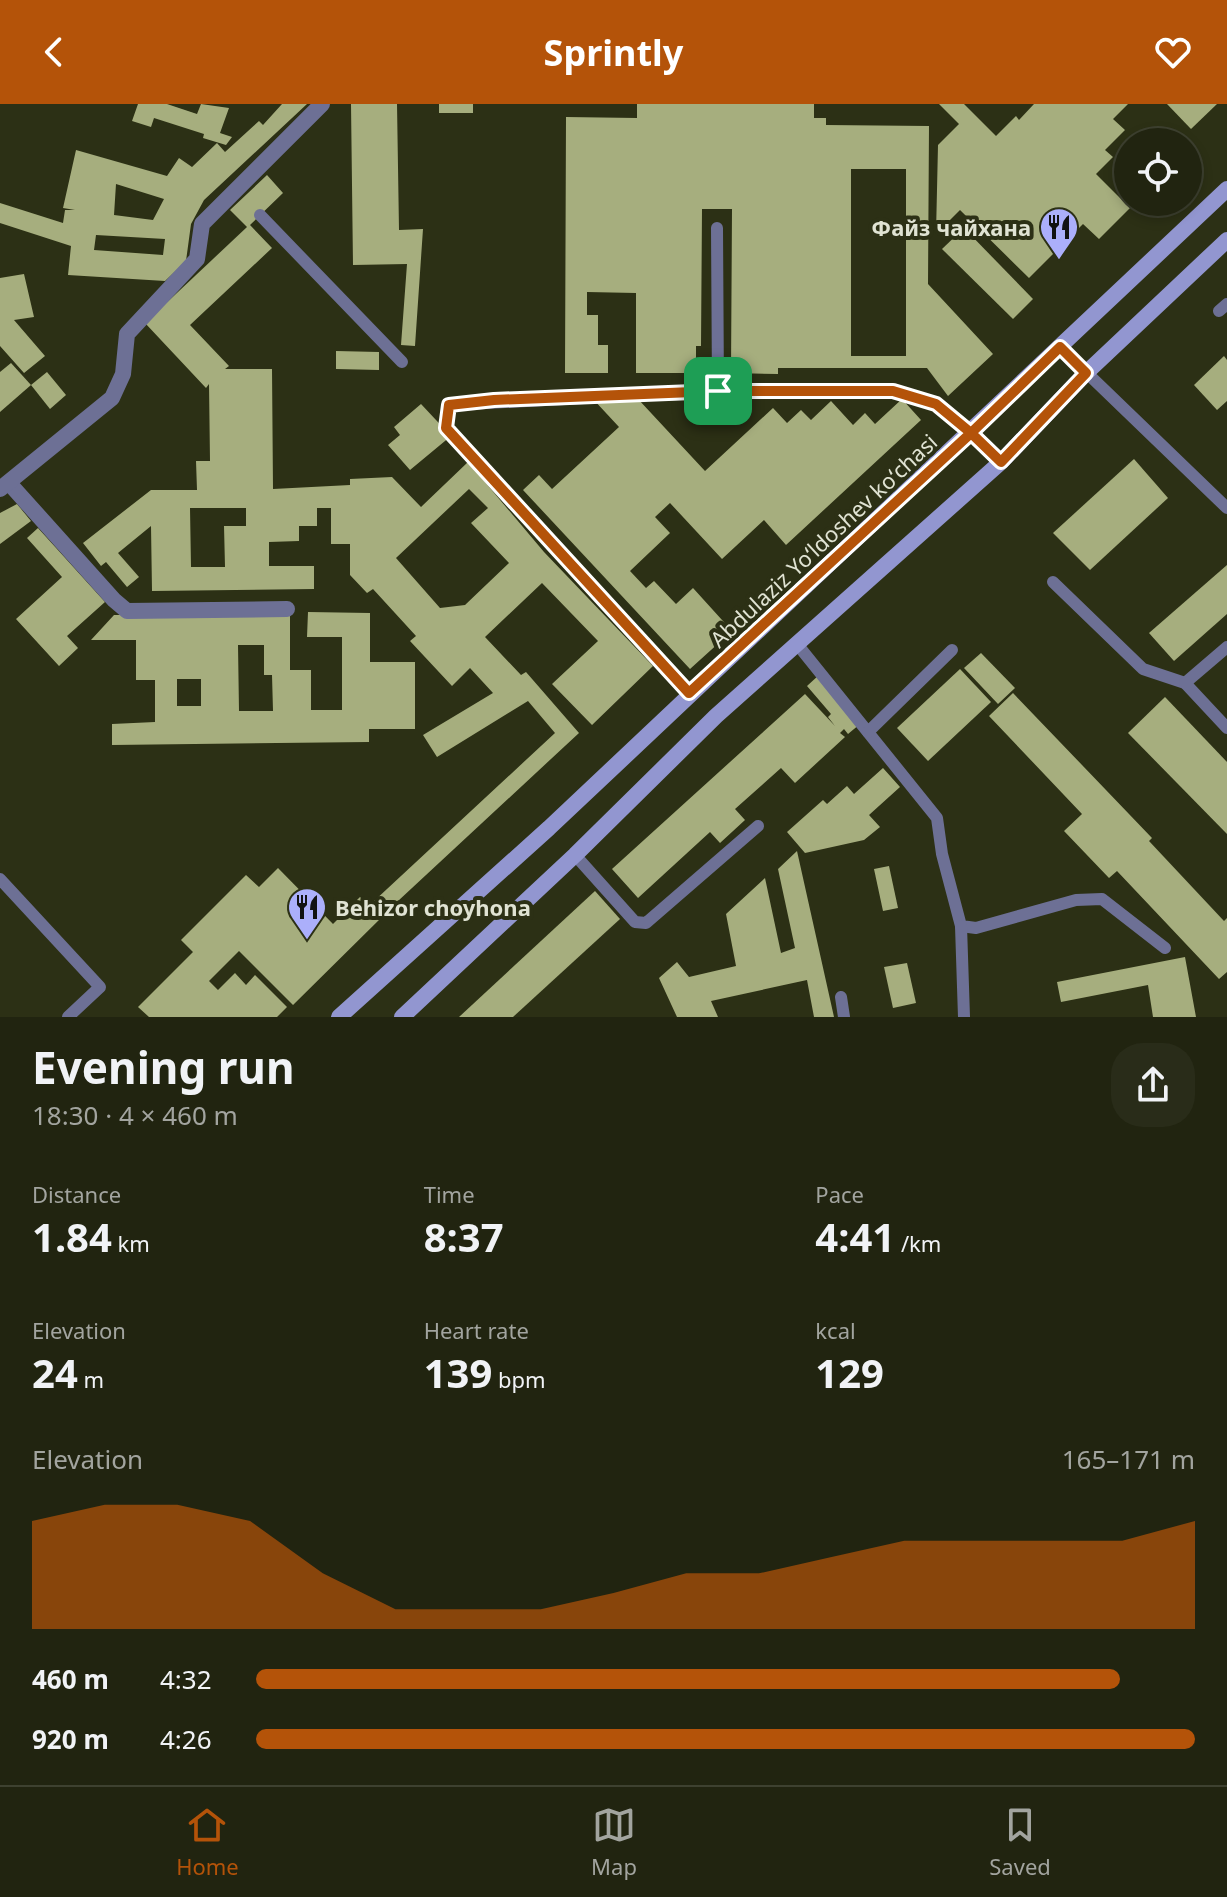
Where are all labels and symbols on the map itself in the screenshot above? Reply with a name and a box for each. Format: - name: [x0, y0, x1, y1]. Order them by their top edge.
- restaurant icon: Файз чайхана: [1038, 206, 1080, 261]
- place label: Файз чайхана: [871, 212, 1031, 242]
- pin: [684, 357, 752, 425]
- street label: Abdulaziz Yoʻldoshev koʻchasi: [703, 427, 943, 653]
- restaurant icon: Behizor choyhona: [286, 886, 328, 941]
- place label: Behizor choyhona: [335, 892, 531, 922]

